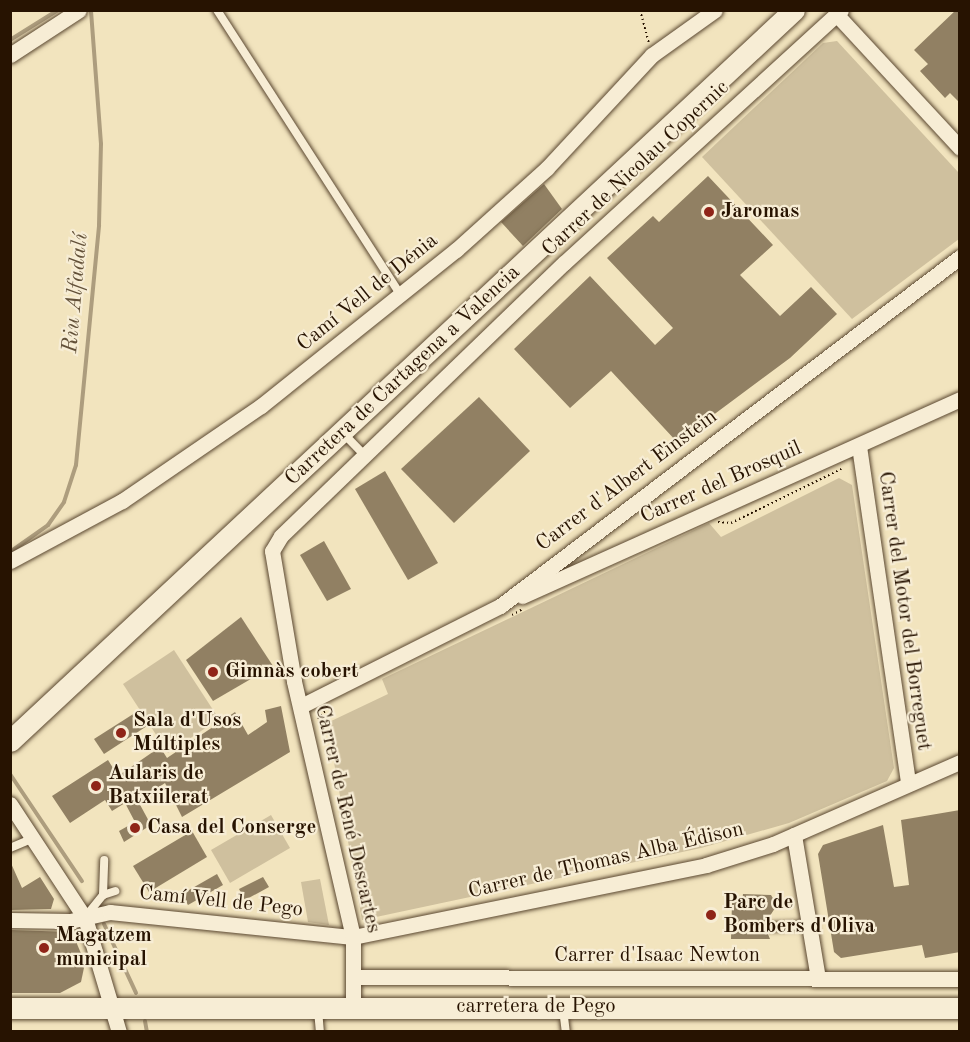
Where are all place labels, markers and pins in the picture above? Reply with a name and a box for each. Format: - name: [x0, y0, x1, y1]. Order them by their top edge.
- place label: Jaromas: [721, 199, 799, 225]
- marker: Jaromas: [702, 205, 716, 219]
- place label: Gimnàs cobert: [225, 659, 359, 685]
- marker: Gimnàs cobert: [206, 665, 220, 679]
- place label: Sala d'Usos Múltiples: [133, 708, 241, 758]
- marker: Sala d'Usos Múltiples: [114, 726, 128, 740]
- place label: Aularis de Batxiilerat: [108, 761, 208, 811]
- marker: Aularis de Batxiilerat: [89, 779, 103, 793]
- place label: Casa del Conserge: [147, 815, 316, 841]
- marker: Casa del Conserge: [128, 821, 142, 835]
- place label: Parc de Bombers d'Oliva: [723, 890, 875, 940]
- marker: Parc de Bombers d'Oliva: [704, 908, 718, 922]
- place label: Magatzem municipal: [56, 923, 152, 973]
- marker: Magatzem municipal: [37, 941, 51, 955]

